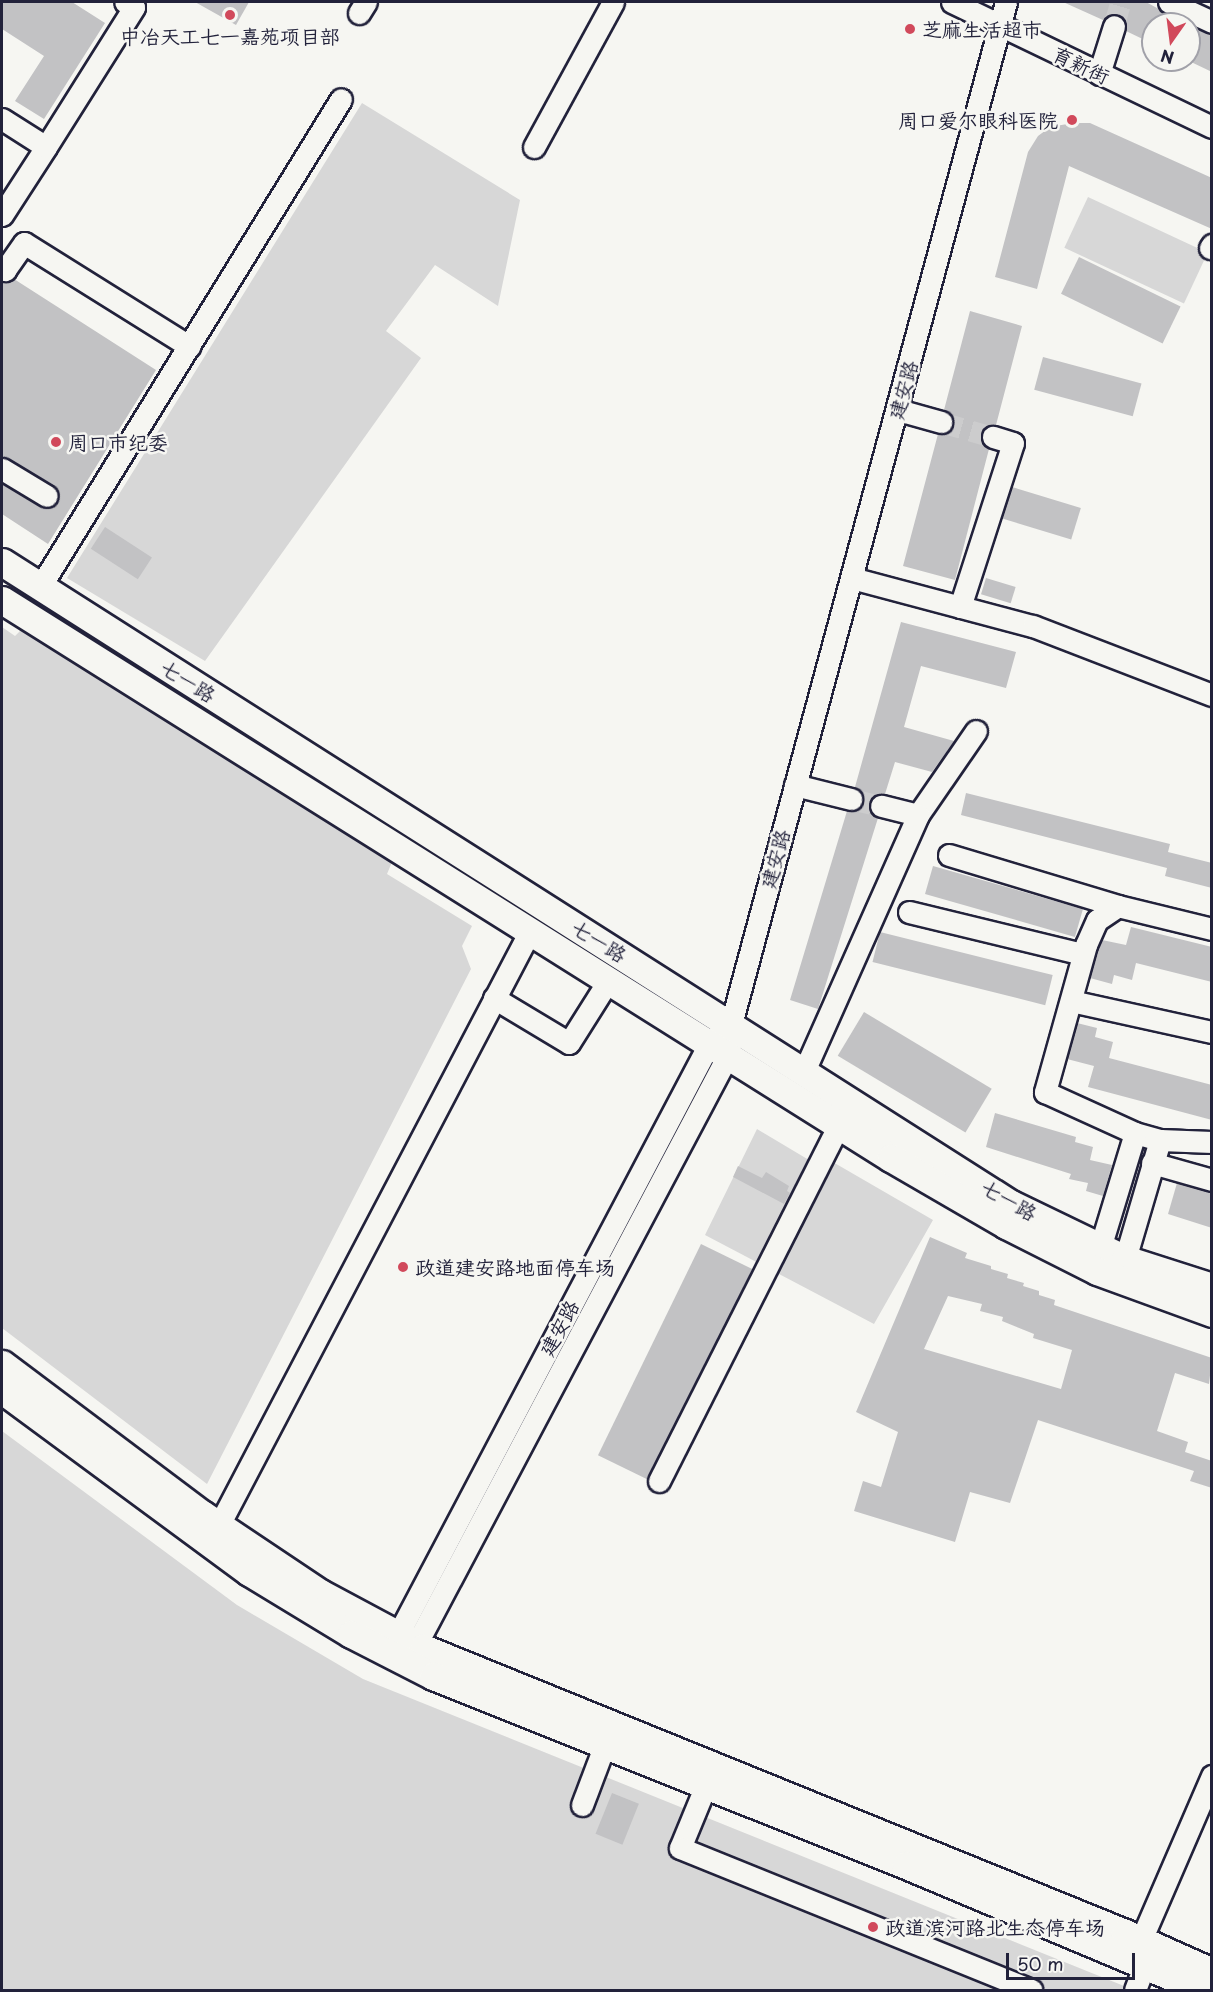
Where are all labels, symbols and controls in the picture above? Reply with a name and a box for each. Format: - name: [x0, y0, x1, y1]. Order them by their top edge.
- marker: 中冶天工七一嘉苑项目部: [223, 8, 237, 22]
- north arrow: [1141, 12, 1201, 72]
- place label: 芝麻生活超市: [922, 17, 1042, 41]
- marker: 芝麻生活超市: [903, 22, 917, 36]
- place label: 中冶天工七一嘉苑项目部: [120, 24, 340, 48]
- street label: 育新街: [1049, 41, 1113, 89]
- text: N: [1158, 44, 1176, 71]
- place label: 周口爱尔眼科医院: [898, 108, 1058, 132]
- marker: 周口爱尔眼科医院: [1063, 111, 1081, 129]
- street label: 建安路: [884, 358, 922, 422]
- place label: 周口市纪委: [68, 430, 168, 454]
- marker: 周口市纪委: [49, 435, 63, 449]
- street label: 七一路: [156, 655, 220, 707]
- street label: 建安路: [756, 827, 794, 891]
- street label: 七一路: [567, 915, 631, 967]
- street label: 七一路: [977, 1175, 1041, 1225]
- place label: 政道建安路地面停车场: [415, 1255, 615, 1279]
- marker: 政道建安路地面停车场: [396, 1260, 410, 1274]
- street label: 建安路: [534, 1296, 584, 1360]
- place label: 政道滨河路北生态停车场: [885, 1915, 1105, 1939]
- marker: 政道滨河路北生态停车场: [866, 1920, 880, 1934]
- scale bar: [1009, 1941, 1138, 1979]
- text: 50 m: [1017, 1950, 1064, 1977]

